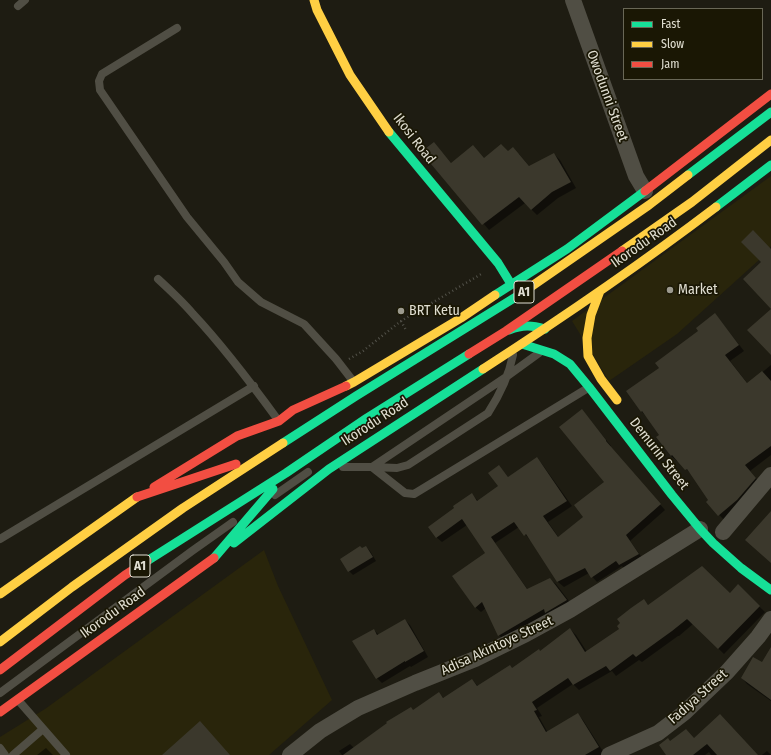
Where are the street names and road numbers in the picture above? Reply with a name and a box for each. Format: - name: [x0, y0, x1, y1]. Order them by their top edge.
- street label: Owodunni Street: [583, 48, 631, 144]
- street label: Ikosi Road: [389, 110, 439, 168]
- street label: Ikorodu Road: [608, 214, 680, 272]
- road number: A1: [514, 281, 534, 303]
- street label: Ikorodu Road: [338, 394, 412, 450]
- street label: Demurin Street: [626, 415, 692, 493]
- road number: A1: [130, 555, 150, 577]
- street label: Ikorodu Road: [77, 584, 149, 642]
- street label: Adisa Akintoye Street: [438, 613, 556, 679]
- street label: Fadiya Street: [665, 666, 731, 728]

